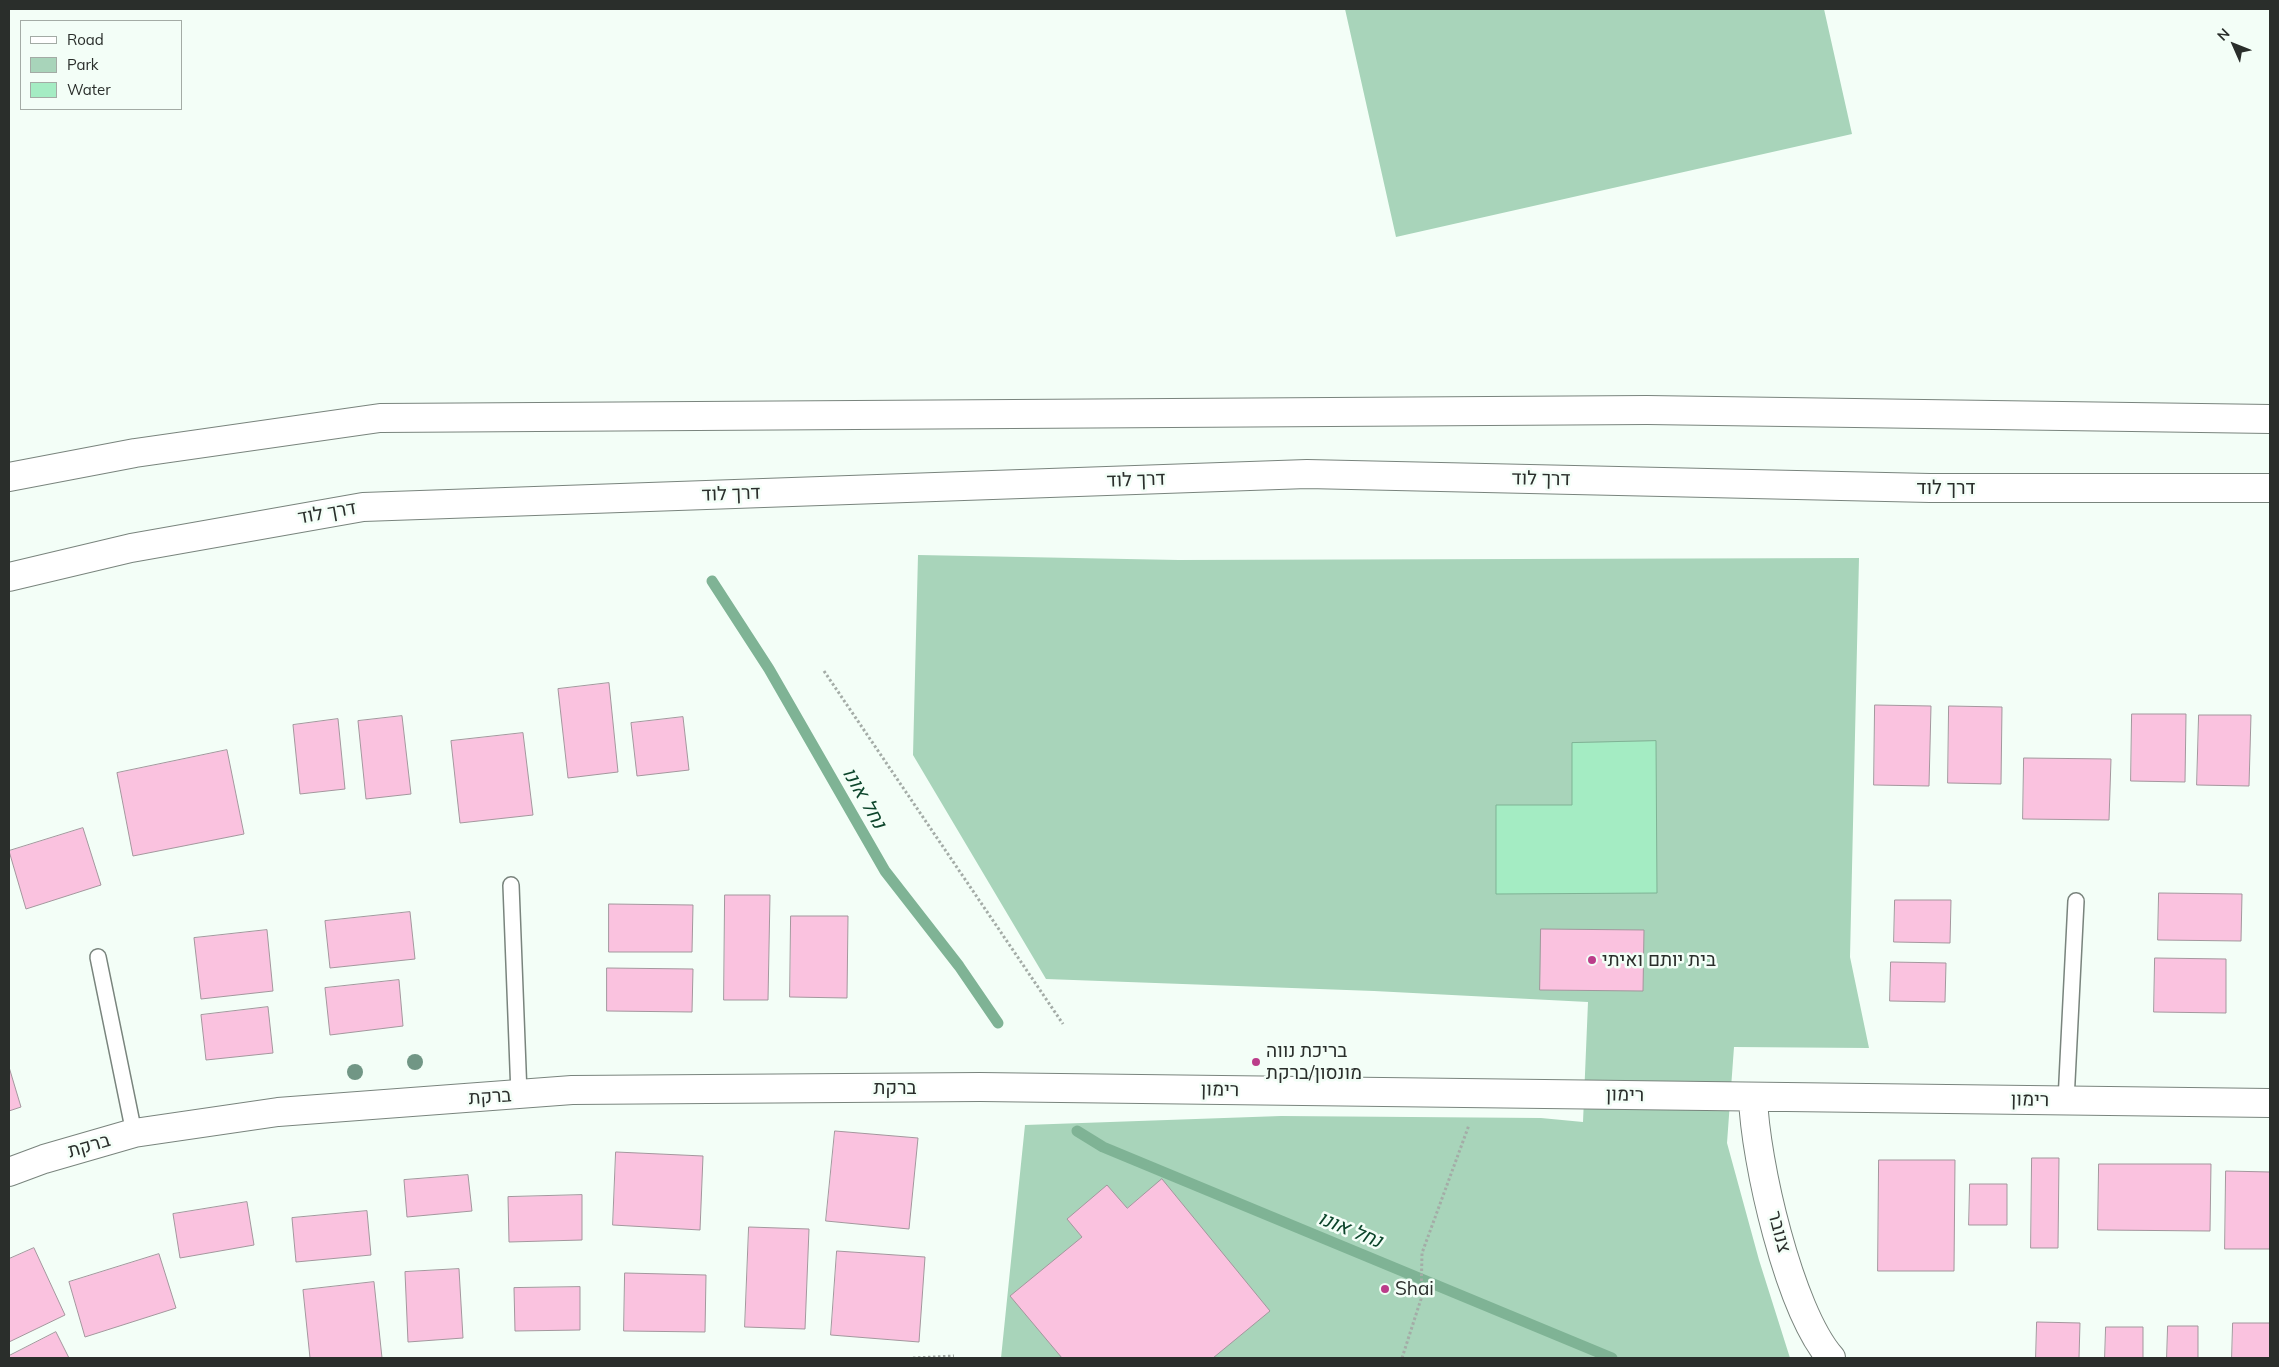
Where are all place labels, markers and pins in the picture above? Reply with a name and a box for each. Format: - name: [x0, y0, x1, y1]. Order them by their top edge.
- place label: בית יותם ואיתי: [1602, 949, 1716, 971]
- marker: בית יותם ואיתי: [1586, 954, 1598, 966]
- place label: בריכת נווה מונסון/ברקת: [1266, 1040, 1362, 1084]
- marker: בריכת נווה מונסון/ברקת: [1250, 1056, 1262, 1068]
- place label: Shai: [1395, 1278, 1434, 1300]
- marker: Shai: [1379, 1283, 1391, 1295]

